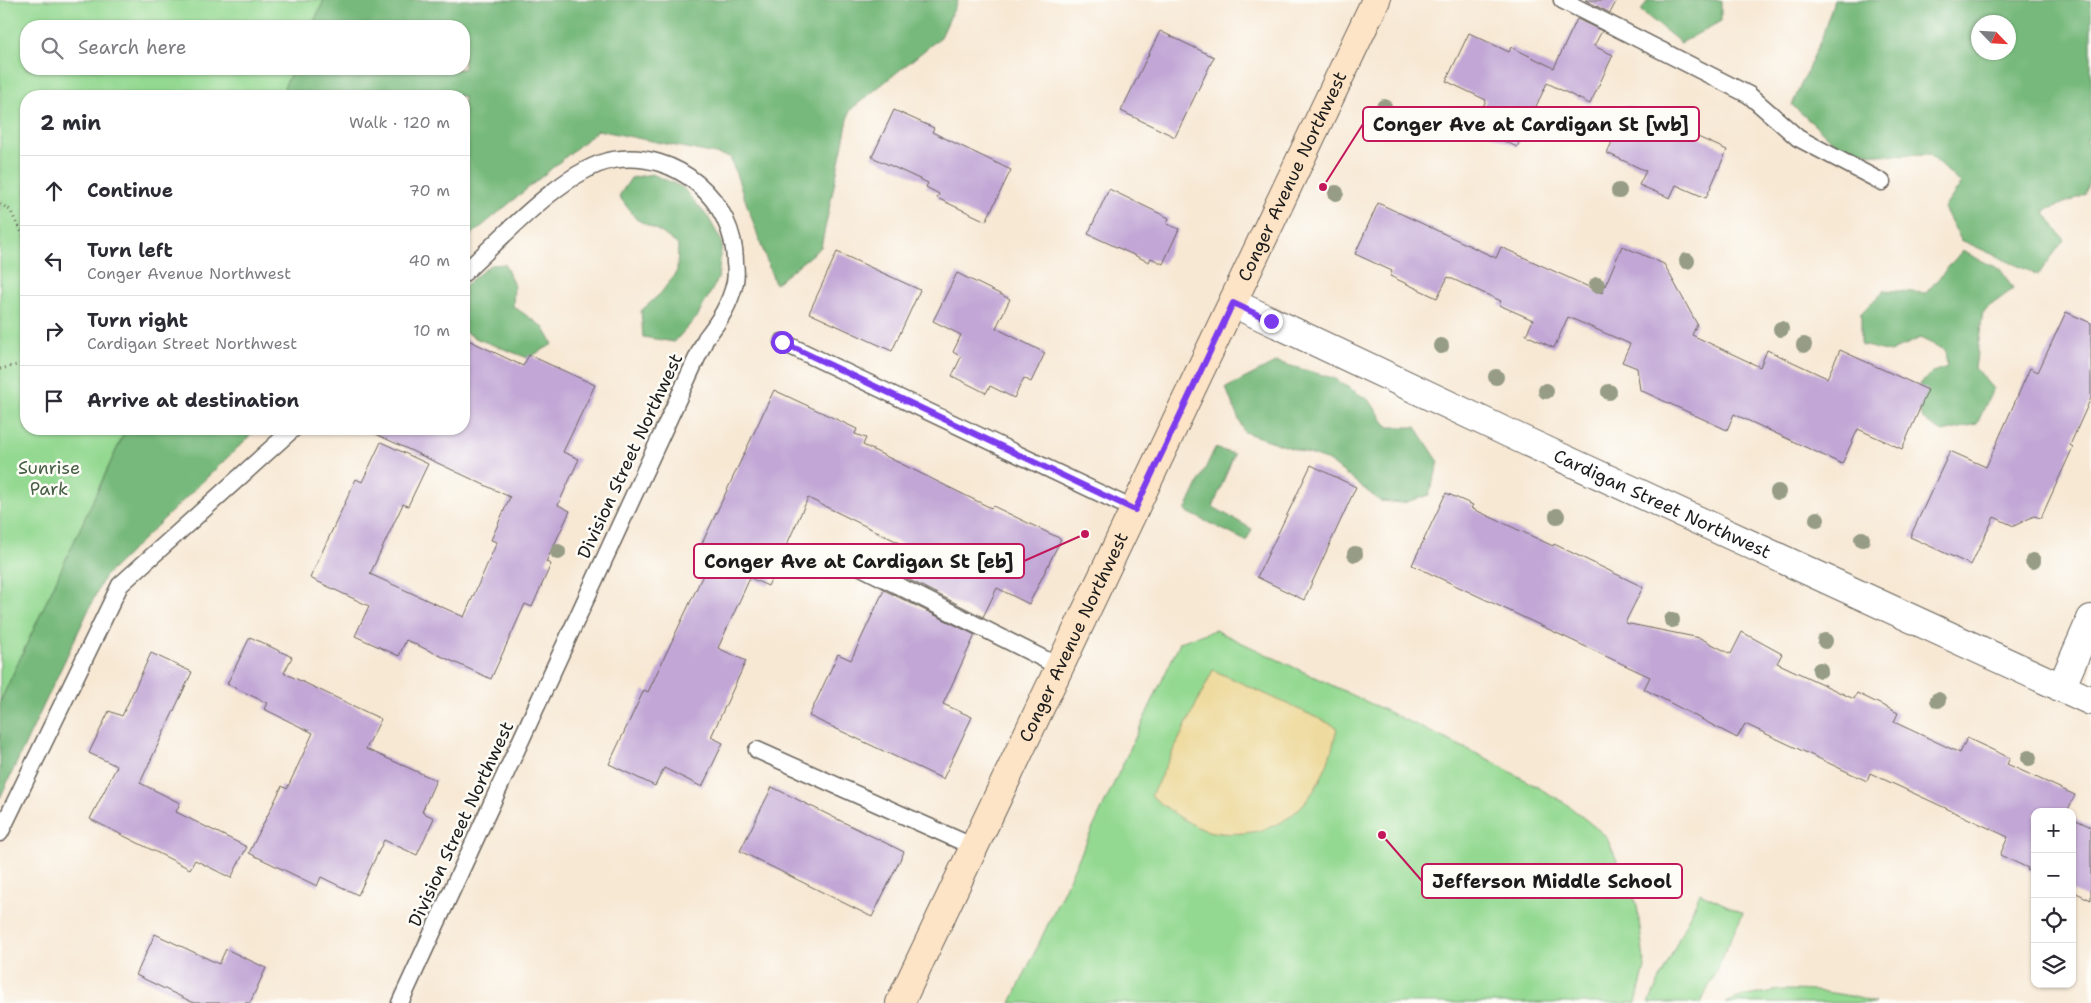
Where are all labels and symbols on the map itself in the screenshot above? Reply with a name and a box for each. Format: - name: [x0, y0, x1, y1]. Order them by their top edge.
- north arrow: [1971, 15, 2016, 60]
- street label: Conger Avenue Northwest: [1232, 67, 1352, 285]
- callout: Conger Ave at Cardigan St [wb]: [1363, 107, 1699, 141]
- text: Conger Ave at Cardigan St [wb]: [1373, 112, 1689, 137]
- route end: [1260, 310, 1283, 333]
- route start: [771, 331, 794, 354]
- street label: Division Street Northwest: [572, 349, 688, 563]
- street label: Cardigan Street Northwest: [1550, 444, 1775, 564]
- park label: Sunrise Park: [18, 456, 80, 501]
- street label: Conger Avenue Northwest: [1014, 528, 1134, 746]
- callout: Conger Ave at Cardigan St [eb]: [694, 544, 1024, 578]
- text: Conger Ave at Cardigan St [eb]: [704, 549, 1014, 574]
- street label: Division Street Northwest: [403, 717, 519, 931]
- callout: Jefferson Middle School: [1422, 864, 1682, 898]
- text: Jefferson Middle School: [1432, 869, 1672, 894]

